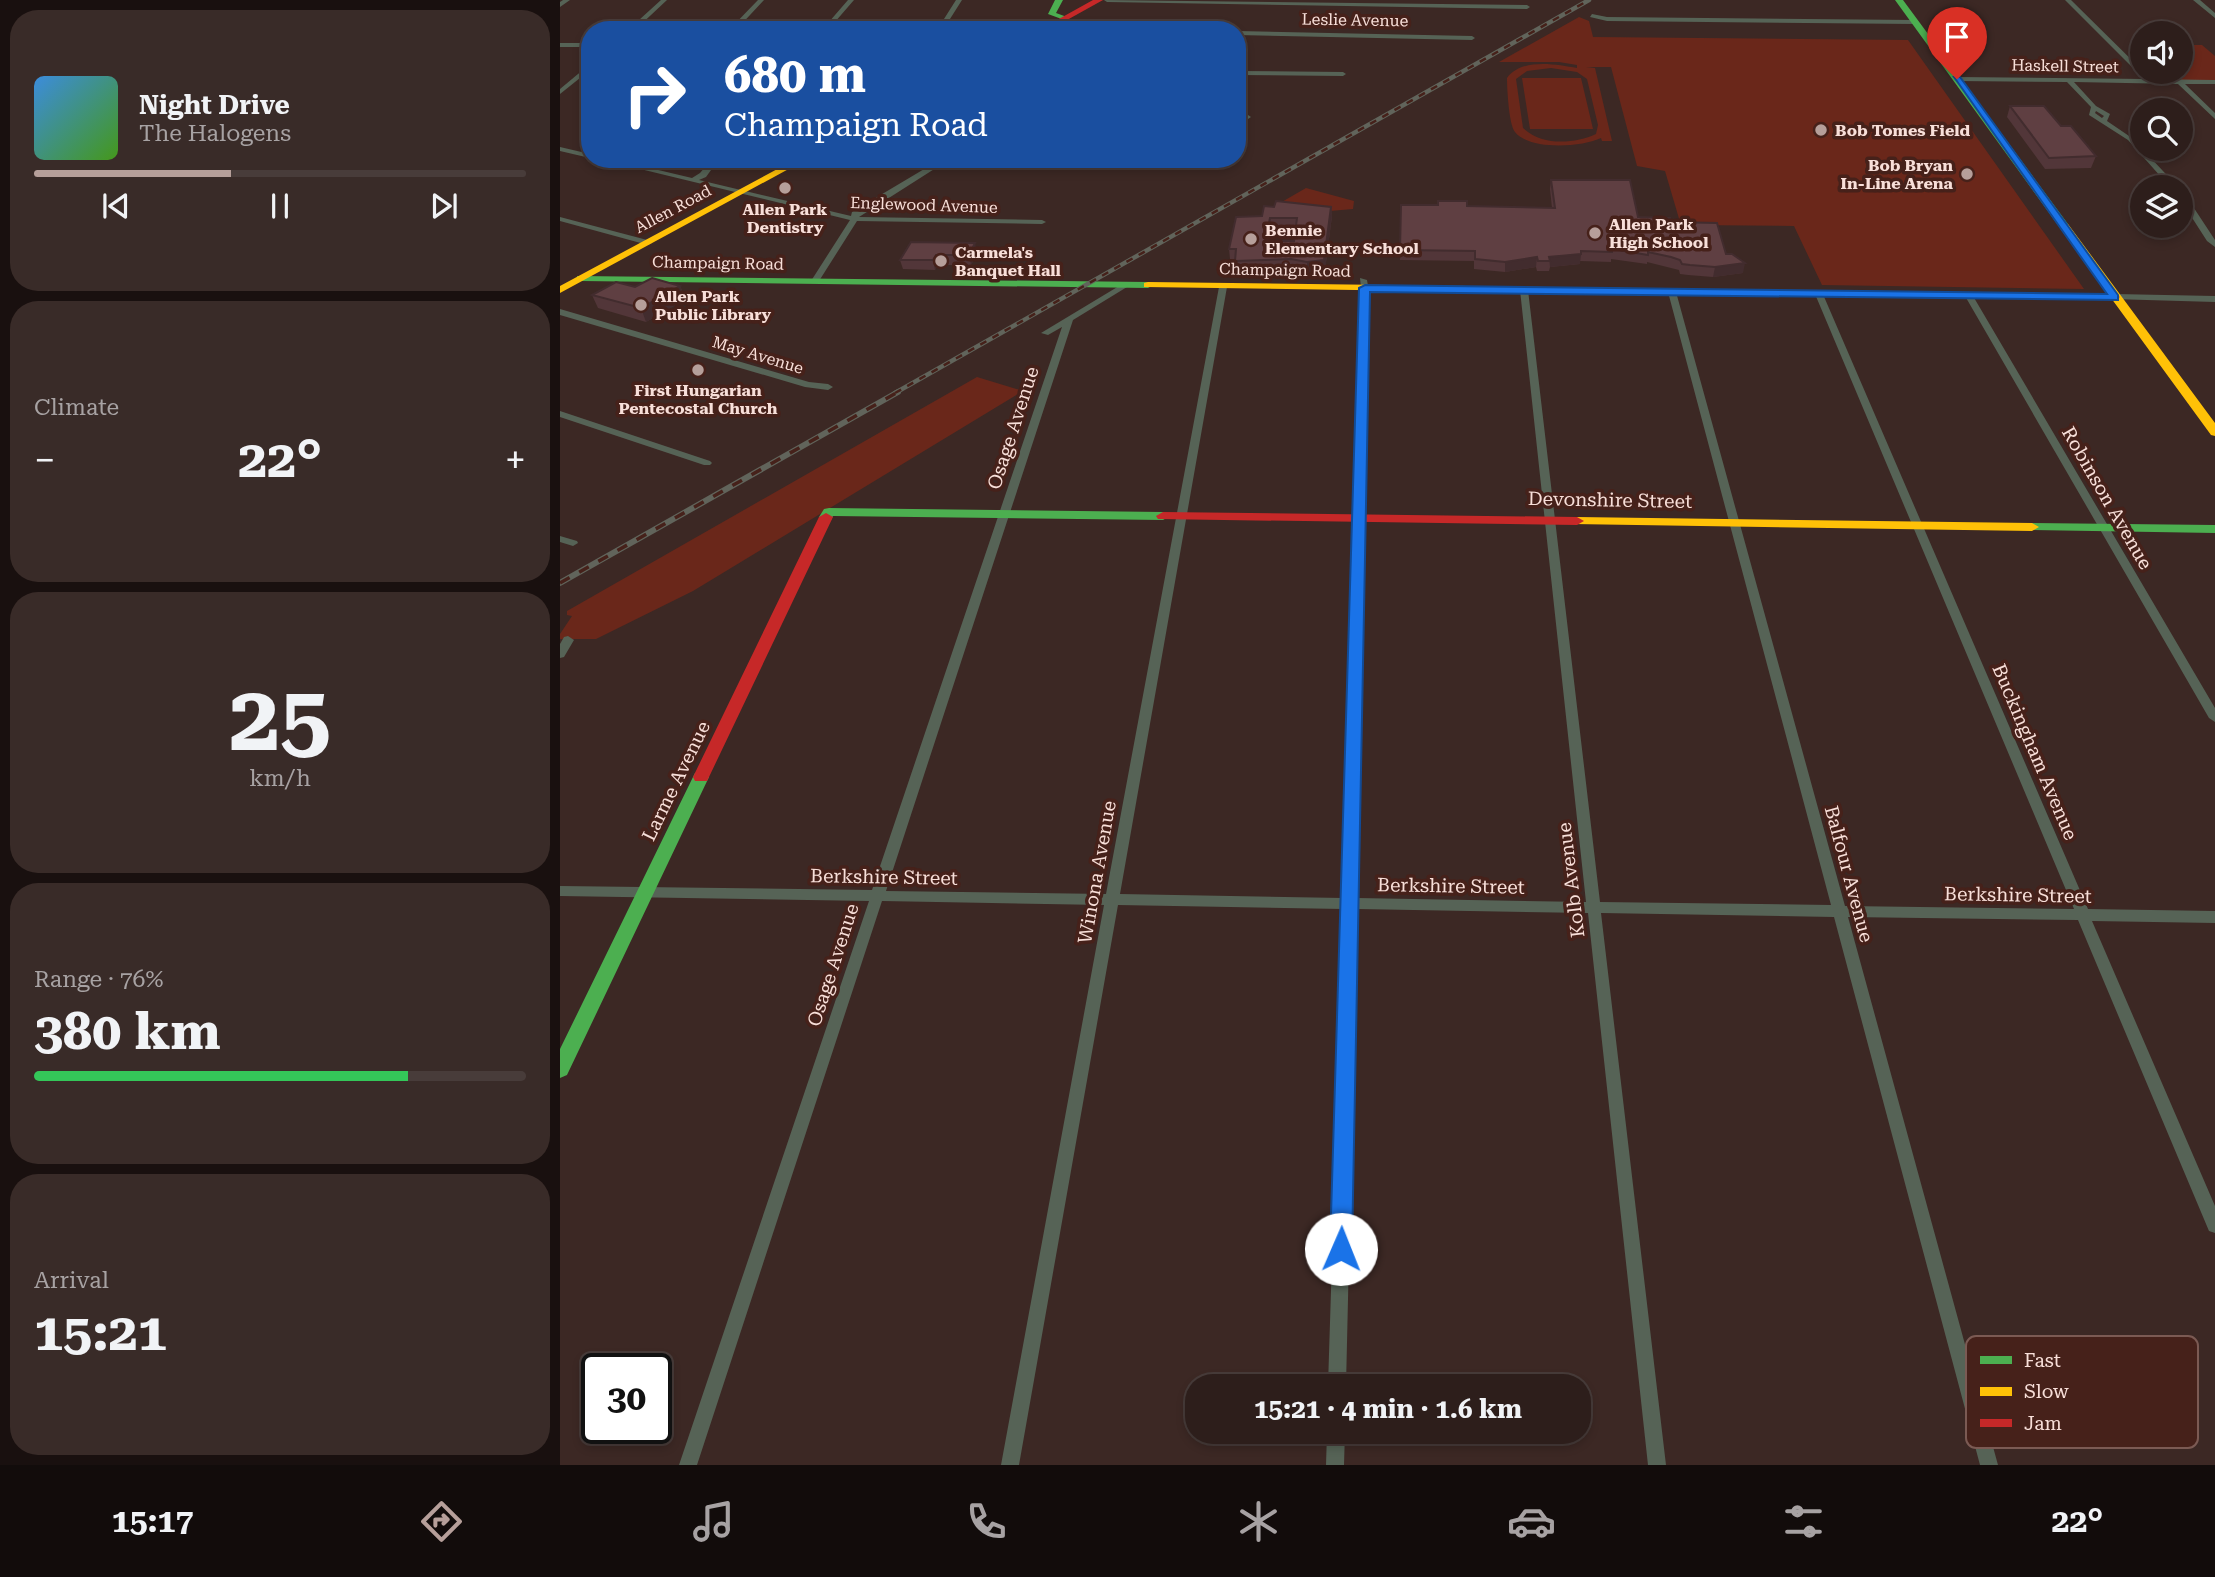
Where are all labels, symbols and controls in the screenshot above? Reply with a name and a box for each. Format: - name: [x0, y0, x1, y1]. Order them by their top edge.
- pin: [1927, 7, 1987, 79]
- street label: Leslie Avenue: [1302, 10, 1409, 30]
- icon: arrive: [1938, 18, 1976, 56]
- map controls: [2130, 21, 2193, 238]
- button: sound: [2130, 21, 2193, 84]
- text: 680 m: [724, 47, 866, 104]
- icon: right: [609, 49, 700, 140]
- street label: Haskell Street: [2011, 56, 2119, 76]
- text: Night Drive: [139, 90, 290, 120]
- button: search: [2130, 98, 2193, 161]
- text: Champaign Road: [724, 106, 988, 144]
- text: The Halogens: [139, 120, 291, 147]
- place label: Bob Tomes Field: [1835, 121, 1970, 140]
- marker: Bob Tomes Field: [1813, 122, 1829, 138]
- place label: Bob Bryan In-Line Arena: [1841, 156, 1954, 193]
- marker: Bob Bryan In-Line Arena: [1959, 166, 1975, 182]
- button: layers: [2130, 175, 2193, 238]
- marker: Allen Park Dentistry: [777, 180, 793, 196]
- street label: Allen Road: [632, 181, 714, 237]
- icon: previous: [97, 187, 135, 225]
- icon: pause: [261, 187, 299, 225]
- icon: next: [425, 187, 463, 225]
- street label: Englewood Avenue: [850, 193, 998, 217]
- place label: Allen Park Dentistry: [743, 200, 827, 237]
- place label: Allen Park High School: [1609, 215, 1709, 252]
- place label: Bennie Elementary School: [1265, 221, 1420, 258]
- marker: Allen Park High School: [1587, 225, 1603, 241]
- marker: Bennie Elementary School: [1243, 231, 1259, 247]
- place label: Carmela's Banquet Hall: [955, 243, 1062, 280]
- street label: Champaign Road: [652, 252, 784, 274]
- marker: Carmela's Banquet Hall: [933, 253, 949, 269]
- street label: Champaign Road: [1219, 259, 1351, 281]
- place label: Allen Park Public Library: [655, 287, 772, 324]
- marker: Allen Park Public Library: [633, 297, 649, 313]
- street label: May Avenue: [710, 332, 806, 378]
- marker: First Hungarian Pentecostal Church: [690, 362, 706, 378]
- street label: Osage Avenue: [982, 364, 1044, 492]
- place label: First Hungarian Pentecostal Church: [619, 381, 778, 418]
- text: Climate: [34, 394, 119, 421]
- street label: Robinson Avenue: [2057, 423, 2157, 573]
- text: 22°: [238, 429, 322, 490]
- text: −: [34, 438, 55, 482]
- text: +: [505, 438, 526, 482]
- street label: Devonshire Street: [1528, 487, 1692, 513]
- street label: Buckingham Avenue: [1987, 661, 2083, 843]
- text: 25: [229, 666, 331, 772]
- street label: Larme Avenue: [637, 717, 715, 845]
- text: km/h: [249, 765, 311, 792]
- street label: Winona Avenue: [1073, 799, 1121, 945]
- street label: Balfour Avenue: [1820, 803, 1878, 945]
- street label: Kolb Avenue: [1553, 821, 1589, 939]
- street label: Berkshire Street: [810, 864, 958, 890]
- street label: Berkshire Street: [1377, 873, 1525, 899]
- street label: Berkshire Street: [1944, 882, 2092, 908]
- street label: Osage Avenue: [802, 901, 864, 1029]
- text: Range · 76%: [34, 966, 163, 993]
- text: 380 km: [34, 1001, 221, 1062]
- position arrow: [1304, 1212, 1378, 1286]
- text: Arrival: [34, 1267, 109, 1294]
- text: 15:21: [34, 1302, 167, 1363]
- legend: [1966, 1336, 2198, 1448]
- text: Fast: [2024, 1349, 2061, 1372]
- speed limit sign: 30: [581, 1353, 672, 1444]
- text: Slow: [2024, 1380, 2069, 1403]
- text: 15:21 · 4 min · 1.6 km: [1254, 1394, 1522, 1424]
- text: Jam: [2024, 1412, 2062, 1435]
- icon: directions: [417, 1497, 466, 1546]
- icon: music: [689, 1497, 738, 1546]
- icon: phone: [962, 1497, 1011, 1546]
- icon: climate: [1234, 1497, 1283, 1546]
- icon: car: [1507, 1497, 1556, 1546]
- icon: filters: [1779, 1497, 1828, 1546]
- text: 15:17: [112, 1502, 193, 1540]
- text: 22°: [2051, 1502, 2103, 1540]

